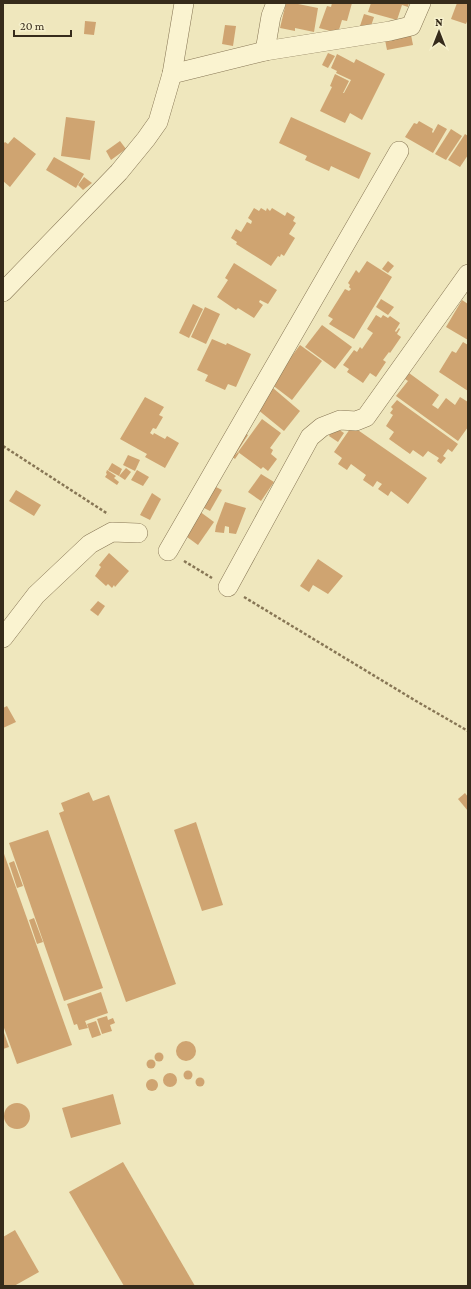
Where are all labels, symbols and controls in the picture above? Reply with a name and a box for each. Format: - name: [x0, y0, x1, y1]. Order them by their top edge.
- scale bar: [14, 12, 71, 38]
- north arrow: [419, 12, 459, 52]
- text: N: [435, 16, 443, 28]
- text: 20 m: [20, 19, 45, 33]

